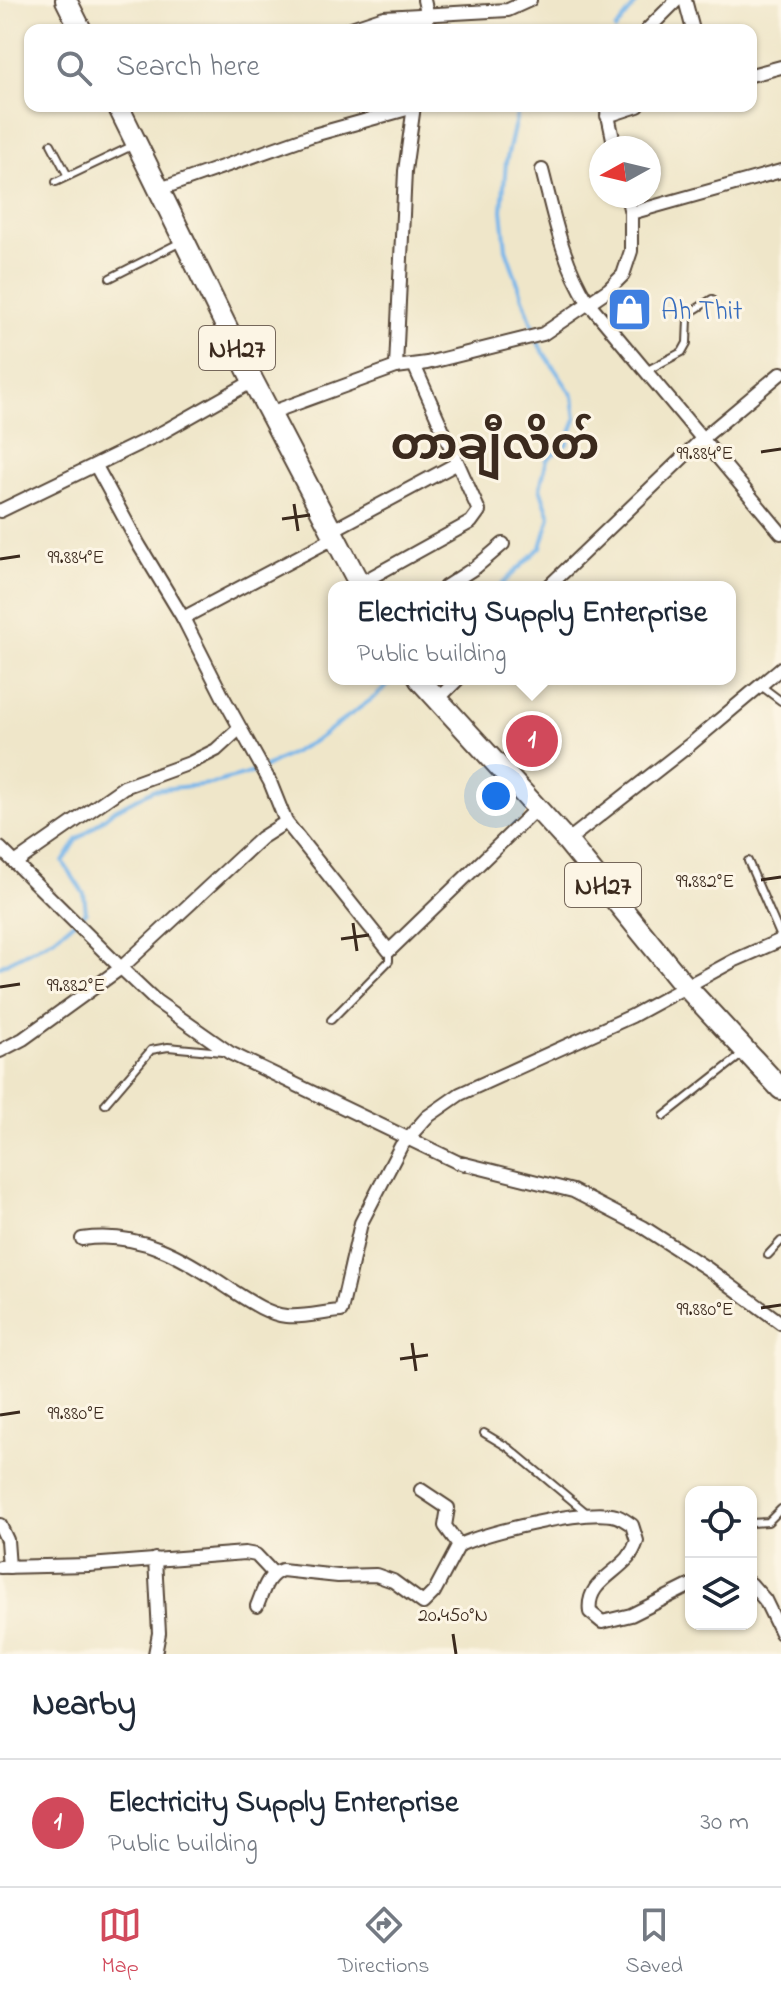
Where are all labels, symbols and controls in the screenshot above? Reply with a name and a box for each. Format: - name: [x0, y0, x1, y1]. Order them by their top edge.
- search box: [24, 24, 757, 112]
- icon: search: [52, 46, 96, 90]
- text: Search here: [116, 46, 260, 90]
- north arrow: [589, 136, 661, 208]
- shop icon: Ah Thit: [606, 285, 654, 333]
- place label: Ah Thit: [661, 292, 742, 333]
- road number: NH27: [199, 326, 275, 370]
- district label: တာချီလိတ်: [391, 413, 599, 481]
- text: 99.884°E: [677, 440, 733, 469]
- text: 99.884°E: [48, 544, 104, 573]
- popup: [328, 581, 736, 685]
- text: Electricity Supply Enterprise: [357, 592, 707, 636]
- text: Public building: [357, 636, 506, 674]
- pin: 1: [506, 711, 558, 771]
- your location: [476, 776, 516, 816]
- road number: NH27: [565, 863, 641, 907]
- text: 99.882°E: [676, 868, 734, 897]
- text: 99.882°E: [47, 972, 105, 1001]
- text: 99.880°E: [676, 1296, 734, 1325]
- text: 99.880°E: [47, 1400, 105, 1429]
- map controls: [685, 1486, 757, 1630]
- button: locate: [685, 1486, 757, 1558]
- button: layers: [685, 1558, 757, 1630]
- text: 20.450°N: [418, 1602, 488, 1631]
- text: Nearby: [32, 1681, 136, 1731]
- text: Electricity Supply Enterprise: [108, 1782, 459, 1826]
- text: 1: [54, 1804, 62, 1842]
- text: 30 m: [700, 1804, 749, 1842]
- text: Public building: [108, 1826, 258, 1864]
- tab: Map: [98, 1903, 142, 1983]
- tab: Directions: [338, 1903, 429, 1983]
- tab: Saved: [626, 1903, 683, 1983]

